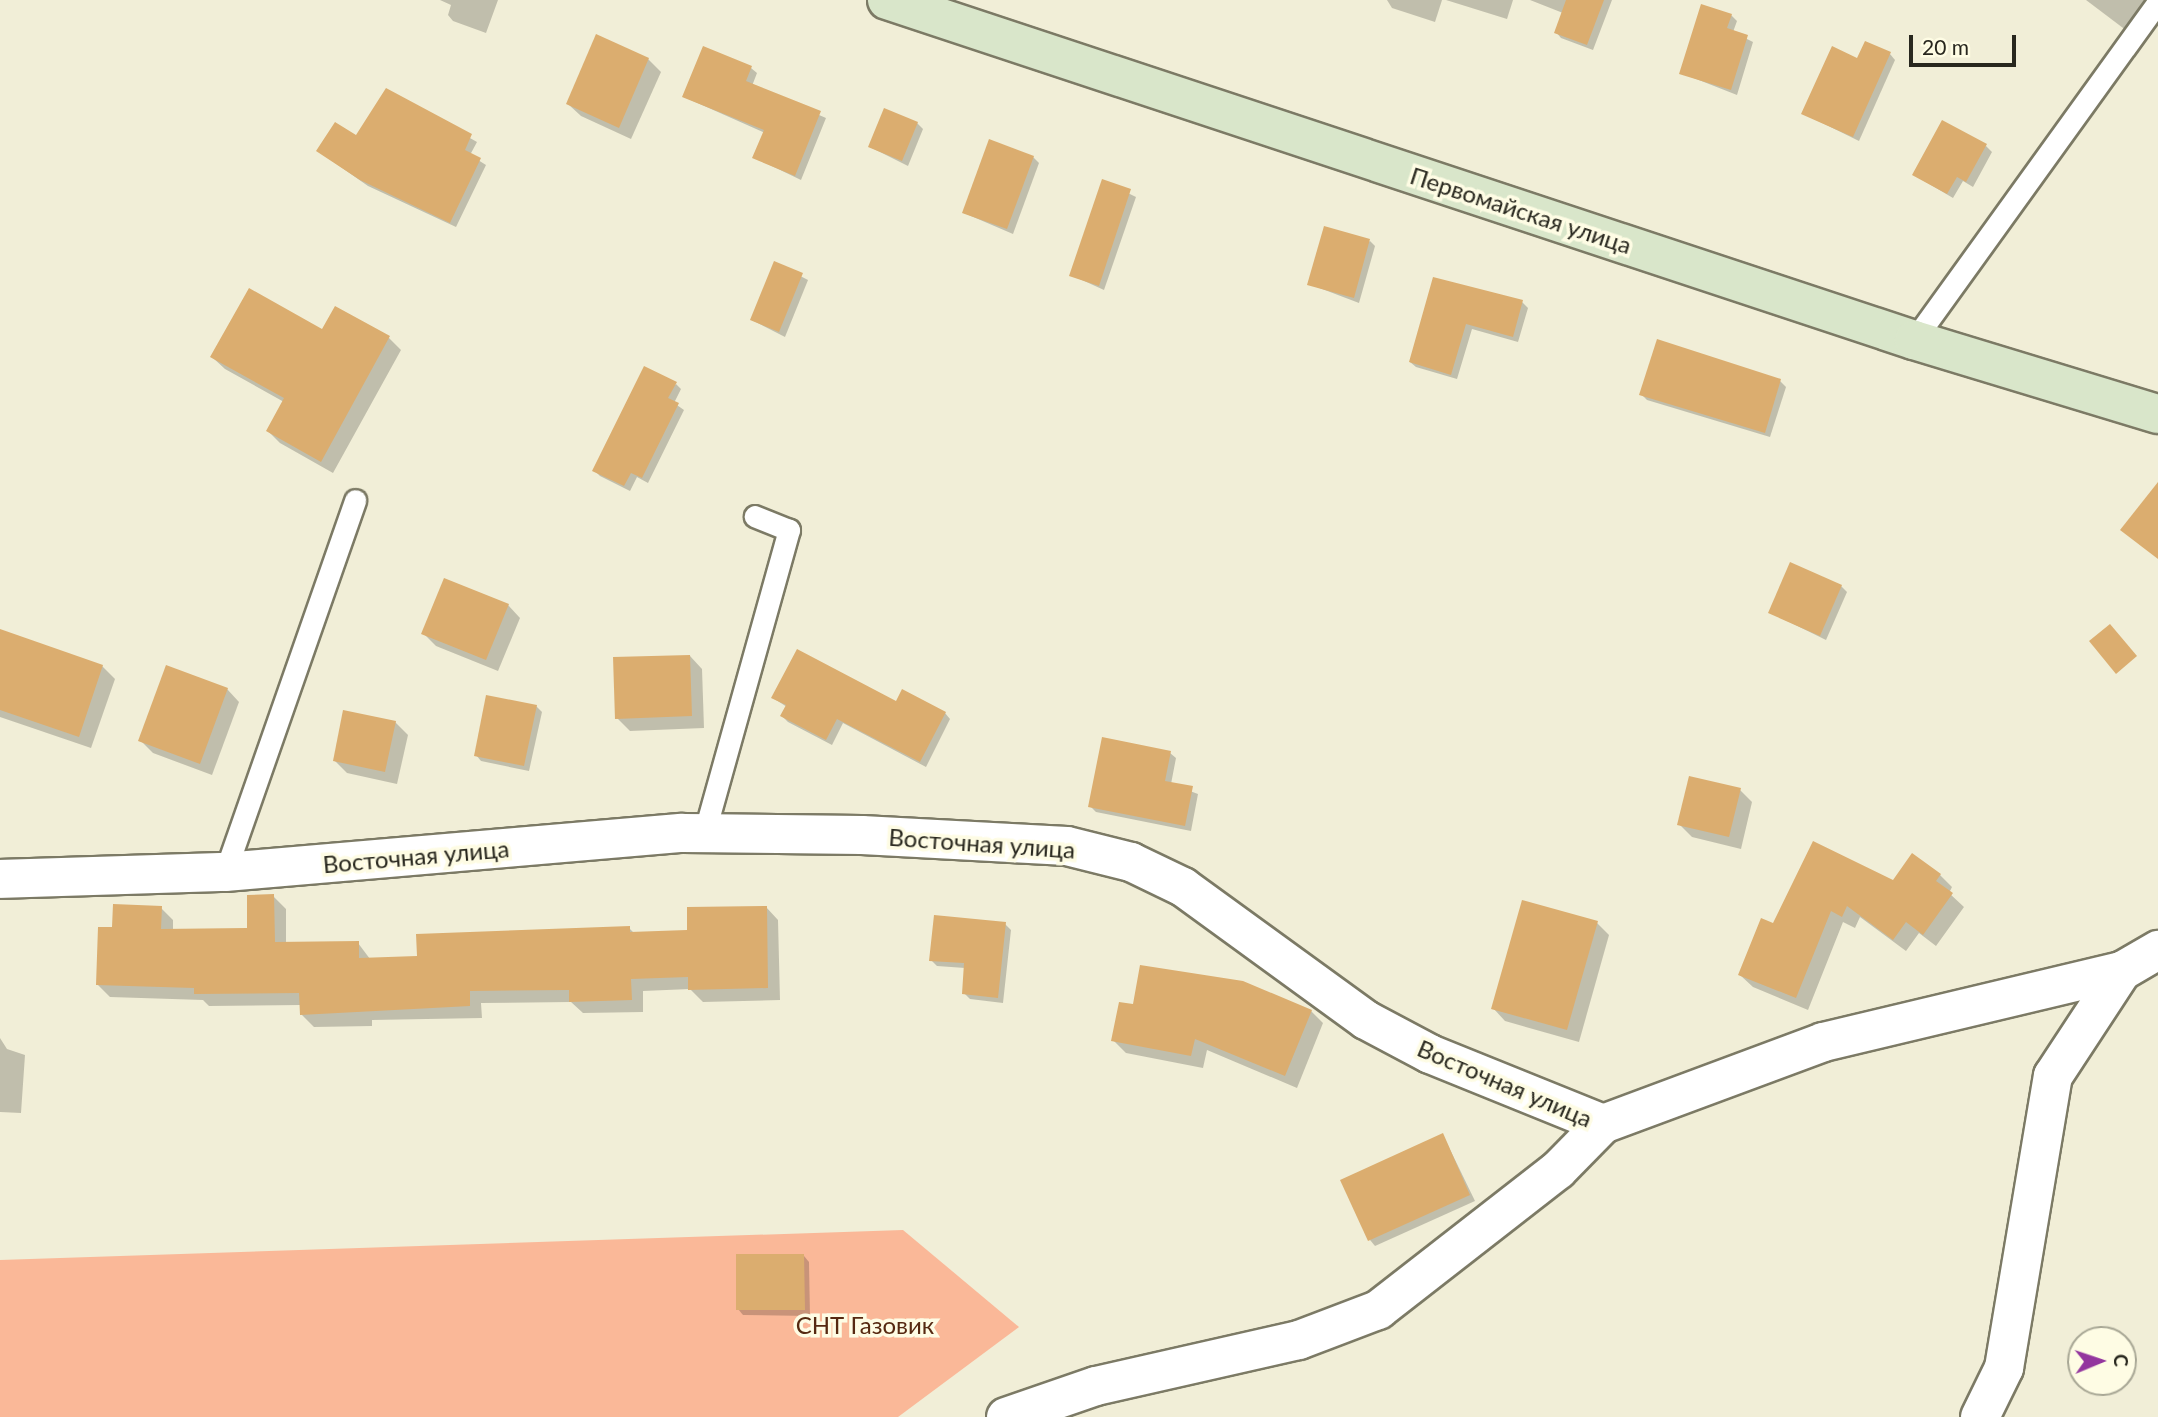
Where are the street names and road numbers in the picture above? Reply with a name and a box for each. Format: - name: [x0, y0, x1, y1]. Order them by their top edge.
- street label: Первомайская улица: [1407, 161, 1635, 259]
- street label: Восточная улица: [888, 822, 1076, 864]
- street label: Восточная улица: [322, 834, 510, 878]
- street label: Восточная улица: [1413, 1033, 1597, 1133]

